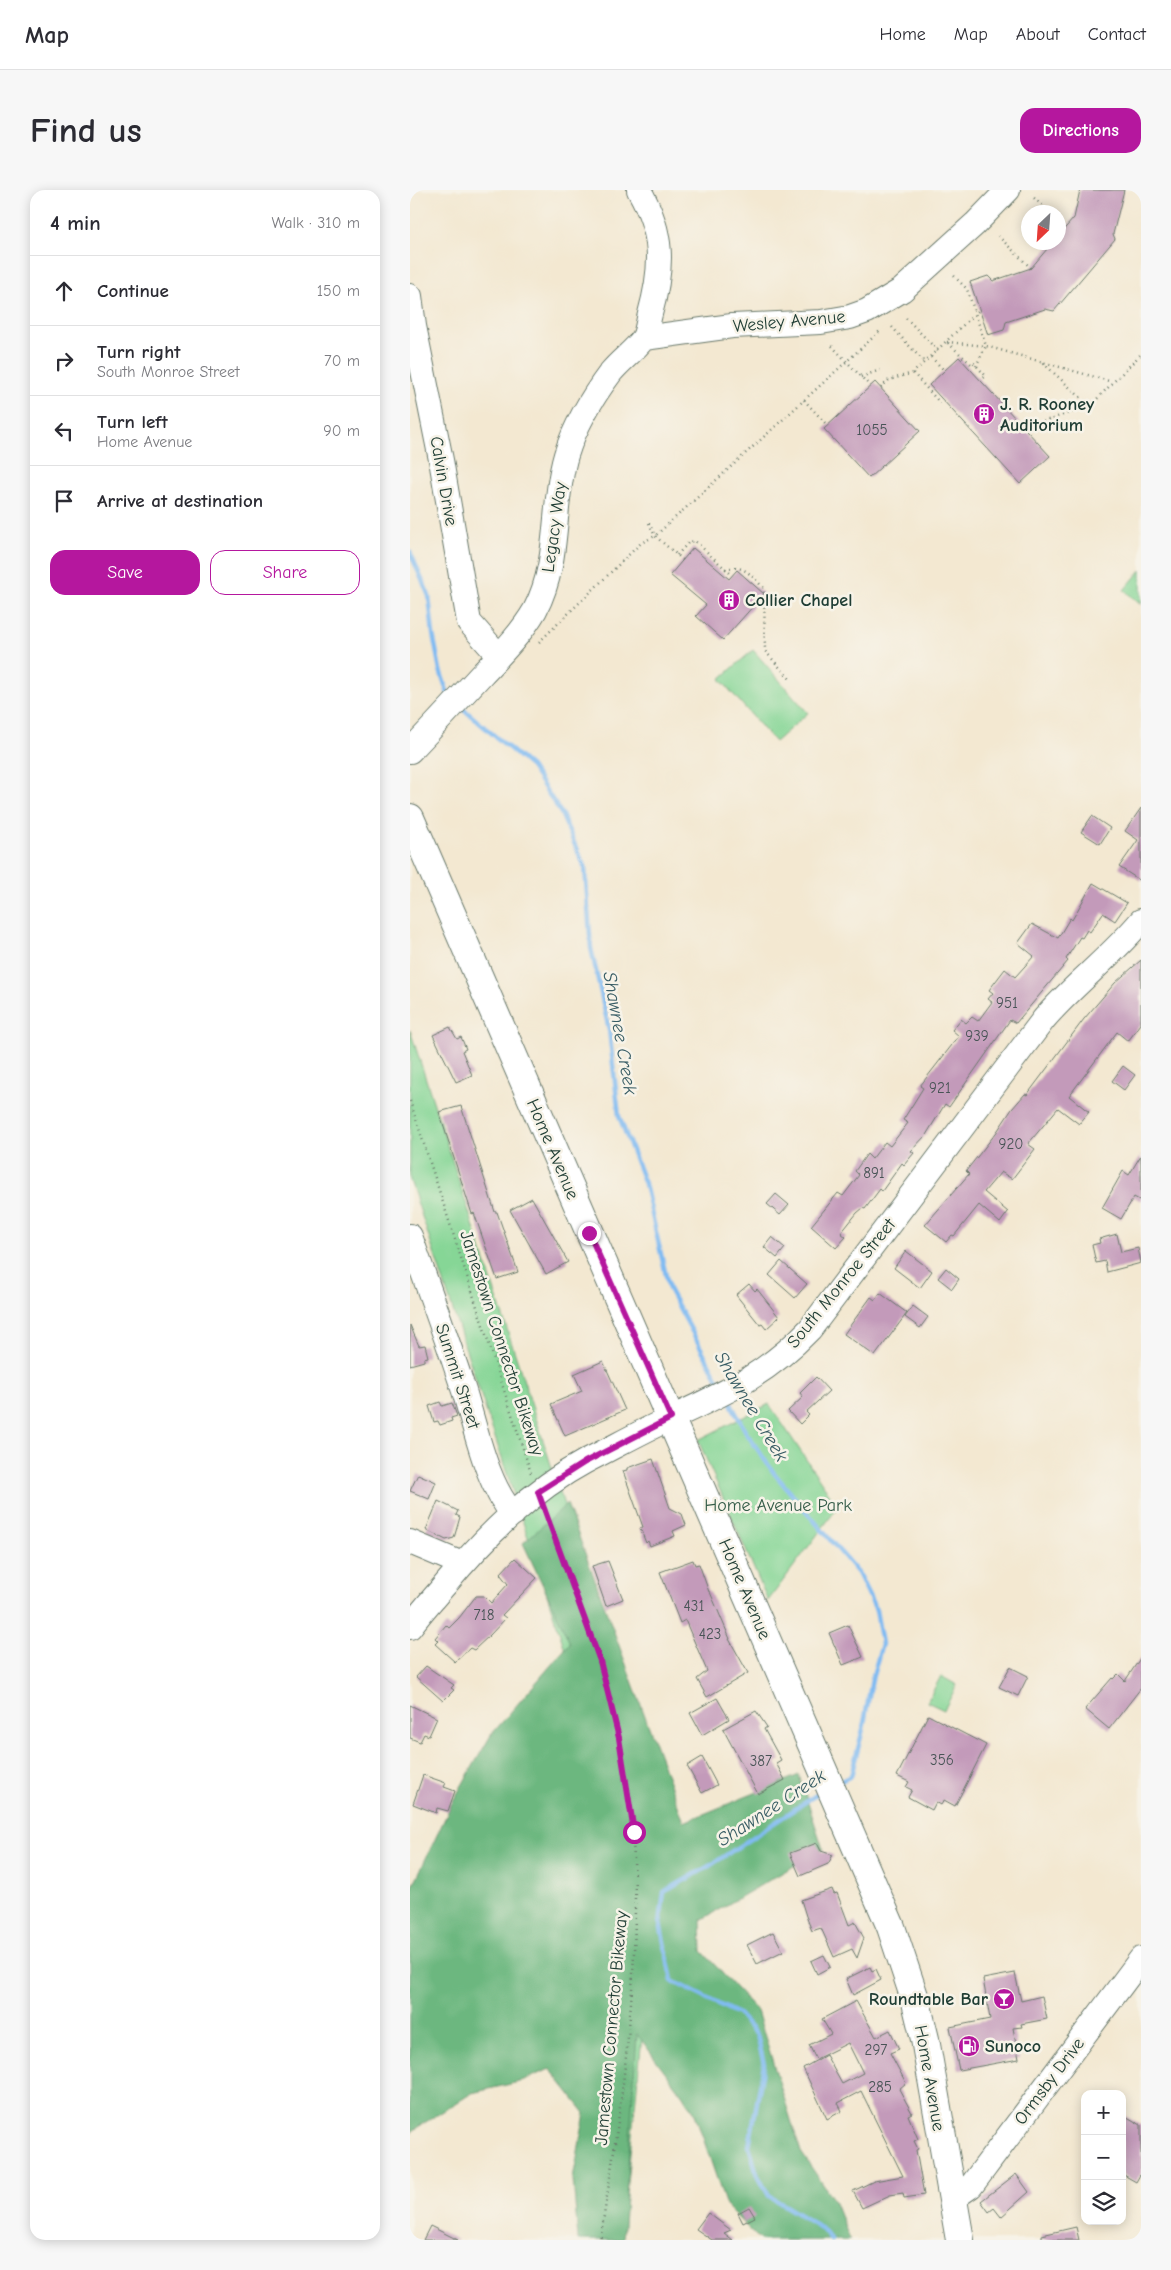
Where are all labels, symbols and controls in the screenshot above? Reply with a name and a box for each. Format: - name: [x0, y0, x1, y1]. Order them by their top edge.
- text: Map: [25, 21, 69, 49]
- text: Home: [879, 24, 926, 45]
- text: Map: [954, 24, 988, 45]
- text: About: [1016, 24, 1060, 45]
- text: Contact: [1088, 24, 1146, 45]
- button: Directions: [1020, 108, 1141, 153]
- text: Find us: [30, 110, 142, 151]
- north arrow: [1021, 205, 1066, 250]
- text: 4 min: [50, 211, 101, 235]
- text: Walk · 310 m: [271, 214, 360, 232]
- icon: ahead: [50, 277, 78, 305]
- text: Continue: [97, 280, 169, 302]
- text: 150 m: [317, 282, 360, 300]
- street label: Wesley Avenue: [732, 306, 846, 337]
- text: Turn right: [97, 341, 181, 363]
- icon: right: [50, 347, 78, 375]
- text: 70 m: [324, 352, 360, 370]
- text: South Monroe Street: [97, 363, 240, 381]
- place label: J. R. Rooney Auditorium: [1000, 394, 1095, 436]
- building icon: J. R. Rooney Auditorium: [972, 402, 996, 426]
- text: Turn left: [97, 411, 168, 433]
- icon: left: [50, 417, 78, 445]
- house number: 1055: [856, 421, 888, 439]
- text: 90 m: [323, 422, 360, 440]
- text: Home Avenue: [97, 433, 192, 451]
- street label: Calvin Drive: [425, 435, 462, 528]
- street label: Legacy Way: [538, 480, 571, 574]
- icon: arrive: [50, 487, 78, 515]
- text: Arrive at destination: [97, 490, 263, 512]
- button: Save: [50, 550, 200, 595]
- button: Share: [210, 550, 360, 595]
- building icon: Collier Chapel: [717, 588, 741, 612]
- place label: Collier Chapel: [745, 590, 852, 611]
- water label: Shawnee Creek: [598, 970, 642, 1097]
- house number: 951: [996, 994, 1018, 1012]
- house number: 939: [965, 1027, 989, 1045]
- house number: 921: [929, 1079, 951, 1097]
- street label: Home Avenue: [522, 1096, 583, 1203]
- house number: 920: [999, 1135, 1023, 1153]
- house number: 891: [863, 1164, 885, 1182]
- street label: South Monroe Street: [783, 1214, 901, 1352]
- route end: [578, 1222, 601, 1245]
- street label: Jamestown Connector Bikeway: [455, 1228, 548, 1459]
- street label: Summit Street: [431, 1321, 485, 1432]
- water label: Shawnee Creek: [710, 1347, 793, 1466]
- park label: Home Avenue Park: [704, 1495, 852, 1516]
- street label: Home Avenue: [714, 1536, 775, 1643]
- house number: 431: [684, 1597, 704, 1615]
- house number: 718: [474, 1606, 494, 1624]
- house number: 423: [699, 1625, 721, 1643]
- house number: 356: [930, 1751, 954, 1769]
- house number: 387: [750, 1752, 772, 1770]
- water label: Shawnee Creek: [713, 1764, 830, 1851]
- route start: [623, 1821, 646, 1844]
- street label: Jamestown Connector Bikeway: [591, 1909, 632, 2146]
- bar icon: Roundtable Bar: [992, 1987, 1016, 2011]
- place label: Roundtable Bar: [869, 1989, 989, 2010]
- street label: Home Avenue: [910, 2023, 949, 2133]
- fuel station icon: Sunoco: [957, 2034, 981, 2058]
- street label: Ormsby Drive: [1010, 2034, 1089, 2129]
- place label: Sunoco: [985, 2036, 1041, 2057]
- house number: 297: [865, 2041, 887, 2059]
- house number: 285: [868, 2078, 892, 2096]
- map controls: [1081, 2090, 1126, 2225]
- button: +: [1081, 2090, 1126, 2135]
- button: −: [1081, 2135, 1126, 2180]
- button: layers: [1081, 2180, 1126, 2225]

